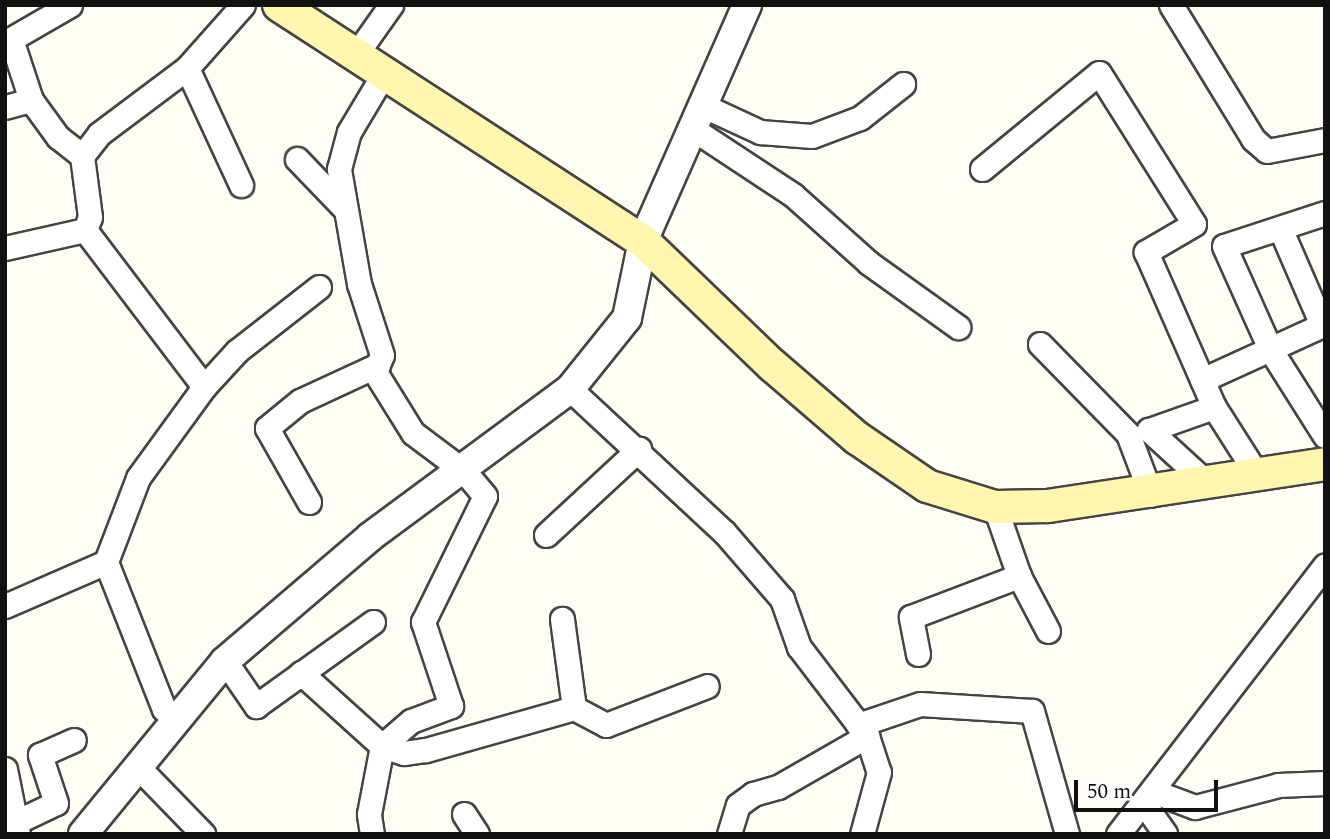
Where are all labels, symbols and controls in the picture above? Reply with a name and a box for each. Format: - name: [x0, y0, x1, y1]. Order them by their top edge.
- scale bar: [1078, 766, 1222, 810]
- text: 50 m: [1087, 776, 1131, 808]

